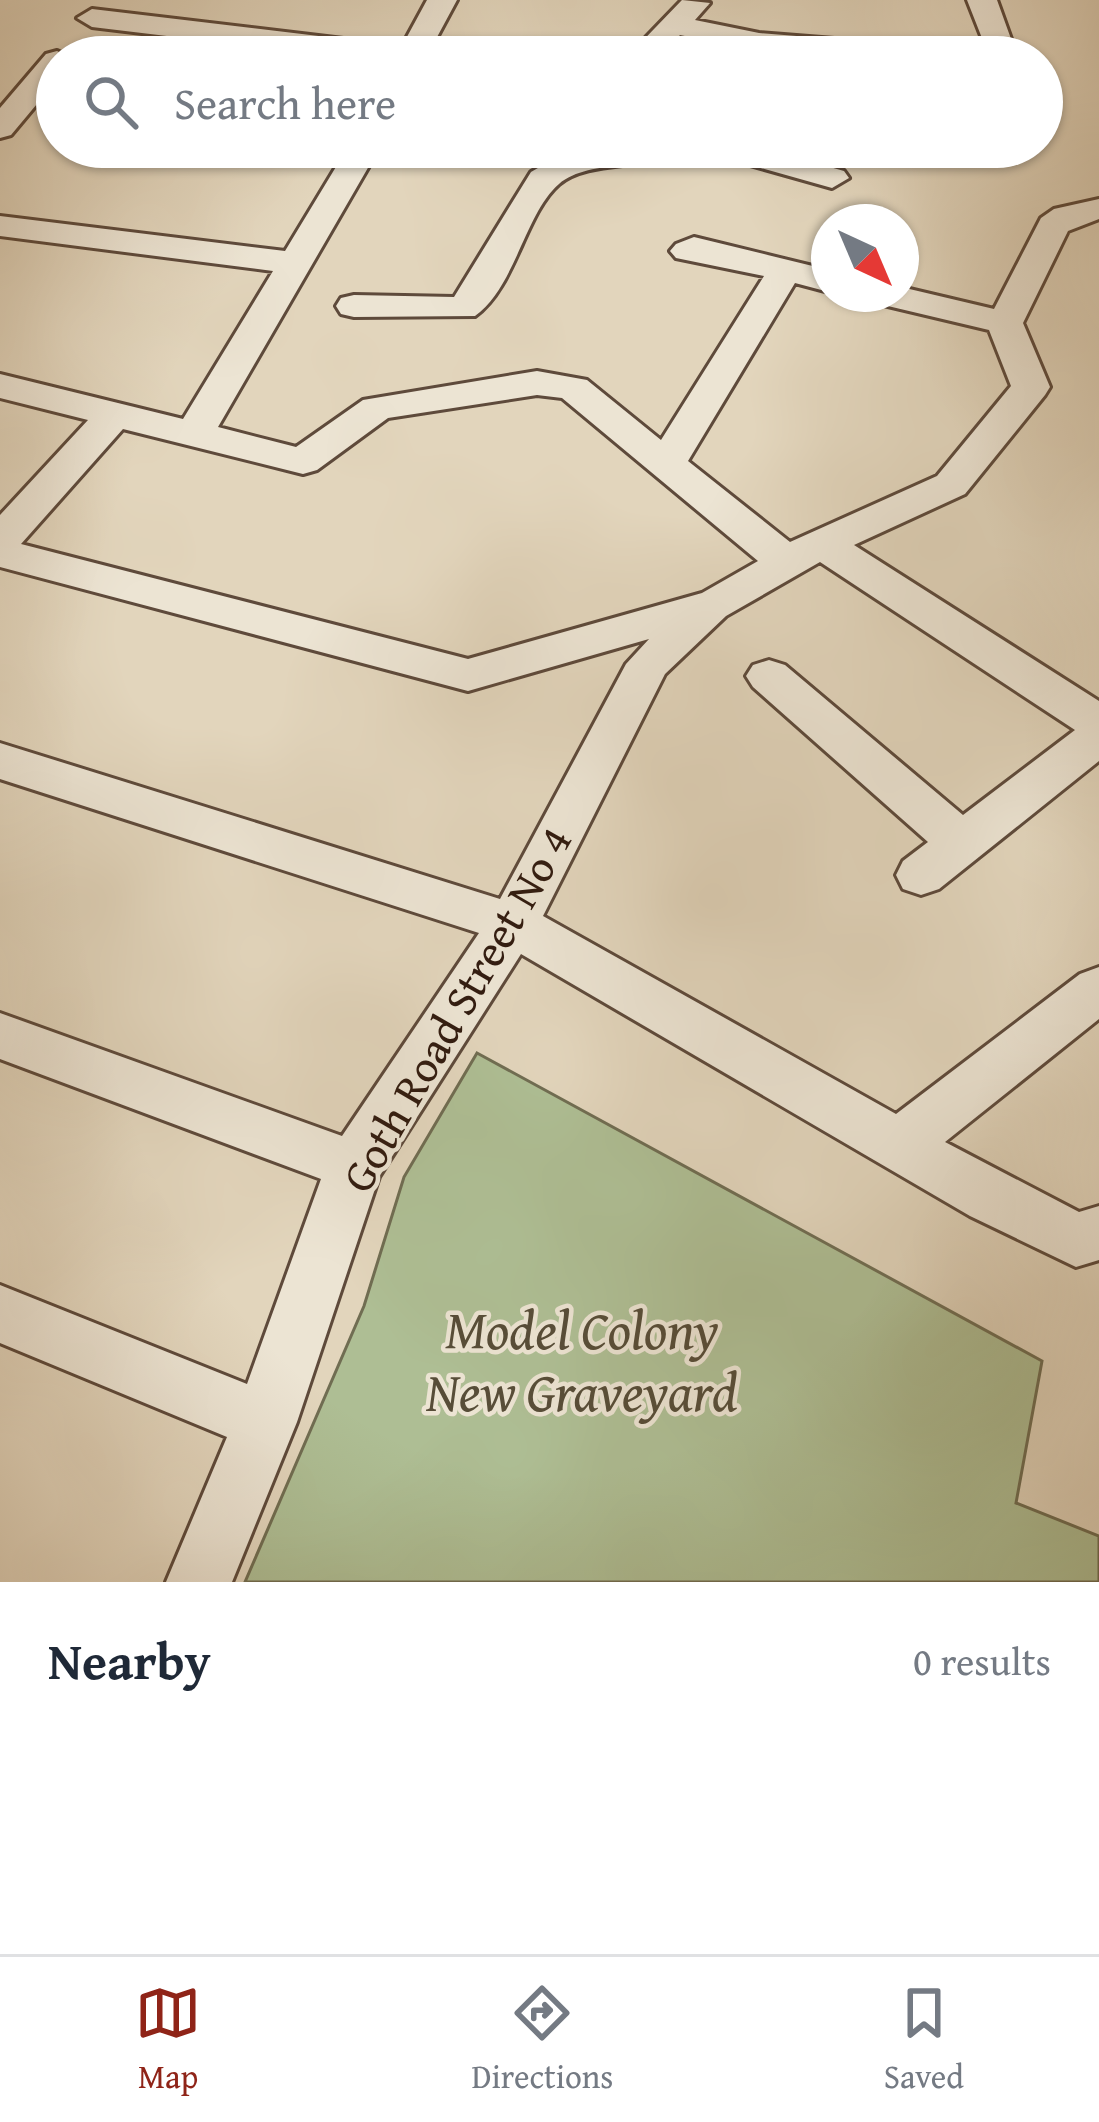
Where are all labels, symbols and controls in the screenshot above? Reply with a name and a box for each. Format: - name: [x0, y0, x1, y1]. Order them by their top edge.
- search box: [36, 36, 1063, 168]
- icon: search: [78, 69, 144, 135]
- text: Search here: [174, 70, 396, 135]
- north arrow: [811, 204, 919, 312]
- street label: Goth Road Street No 4: [324, 814, 587, 1204]
- park label: Model Colony New Graveyard: [425, 1290, 738, 1431]
- text: Nearby: [48, 1623, 211, 1698]
- text: 0 results: [913, 1632, 1051, 1689]
- tab: Map: [135, 1980, 201, 2100]
- tab: Directions: [472, 1980, 613, 2100]
- tab: Saved: [884, 1980, 964, 2100]

